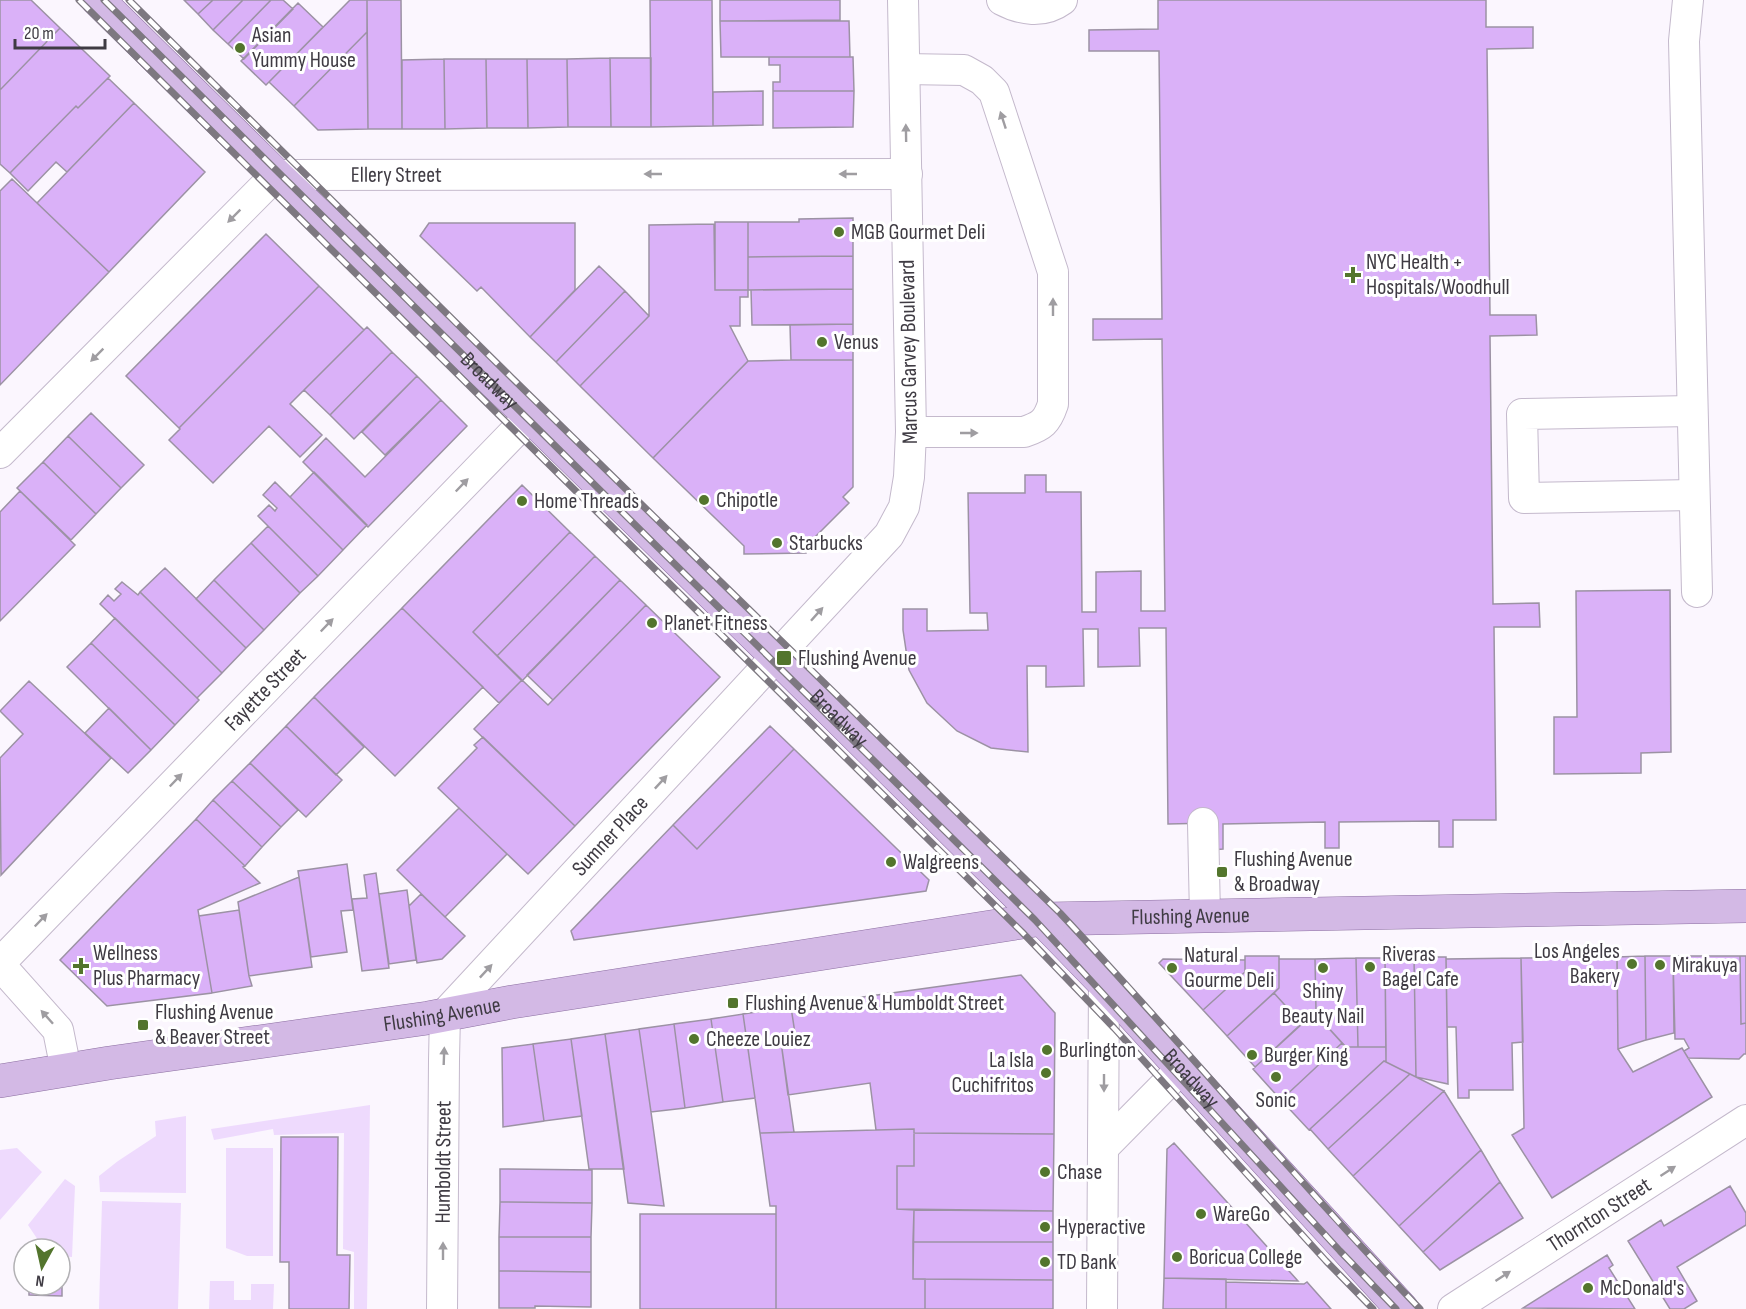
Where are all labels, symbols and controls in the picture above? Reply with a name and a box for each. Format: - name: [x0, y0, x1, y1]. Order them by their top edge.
- scale bar: [15, 12, 105, 50]
- place label: Asian Yummy House: [251, 22, 356, 74]
- text: 20 m: [24, 23, 54, 44]
- marker: Asian Yummy House: [233, 41, 247, 55]
- one-way arrow: [998, 111, 1007, 129]
- one-way arrow: [901, 124, 911, 143]
- street label: Ellery Street: [351, 161, 442, 188]
- one-way arrow: [644, 169, 663, 179]
- one-way arrow: [839, 169, 858, 179]
- one-way arrow: [228, 209, 242, 223]
- place label: MGB Gourmet Deli: [851, 219, 985, 246]
- marker: MGB Gourmet Deli: [832, 225, 846, 239]
- place label: NYC Health + Hospitals/Woodhull: [1366, 249, 1510, 301]
- street label: Marcus Garvey Boulevard: [894, 260, 924, 444]
- marker: NYC Health + Hospitals/Woodhull: [1344, 266, 1362, 284]
- one-way arrow: [1048, 297, 1058, 316]
- place label: Venus: [834, 329, 879, 356]
- marker: Venus: [815, 335, 829, 349]
- street label: Broadway: [455, 346, 525, 416]
- one-way arrow: [91, 347, 105, 361]
- one-way arrow: [960, 428, 979, 438]
- one-way arrow: [455, 479, 469, 493]
- place label: Chipotle: [716, 487, 778, 514]
- place label: Home Threads: [534, 488, 639, 515]
- marker: Chipotle: [697, 493, 711, 507]
- marker: Home Threads: [515, 494, 529, 508]
- place label: Starbucks: [789, 530, 863, 557]
- marker: Starbucks: [770, 536, 784, 550]
- one-way arrow: [810, 607, 823, 622]
- place label: Planet Fitness: [664, 610, 768, 637]
- marker: Planet Fitness: [645, 616, 659, 630]
- one-way arrow: [319, 619, 333, 633]
- street label: Fayette Street: [219, 642, 312, 737]
- place label: Flushing Avenue: [798, 645, 917, 672]
- marker: Flushing Avenue: [775, 649, 793, 667]
- street label: Broadway: [804, 684, 874, 753]
- one-way arrow: [169, 774, 183, 788]
- one-way arrow: [654, 775, 667, 790]
- street label: Sumner Place: [566, 790, 654, 882]
- place label: Flushing Avenue & Broadway: [1234, 846, 1353, 898]
- place label: Walgreens: [903, 849, 979, 876]
- marker: Walgreens: [884, 855, 898, 869]
- marker: Flushing Avenue & Broadway: [1215, 865, 1229, 879]
- street label: Flushing Avenue: [1131, 902, 1250, 931]
- one-way arrow: [33, 914, 47, 928]
- place label: Los Angeles Bakery: [1534, 938, 1620, 990]
- place label: Wellness Plus Pharmacy: [93, 940, 201, 992]
- place label: Riveras Bagel Cafe: [1382, 941, 1459, 993]
- place label: Natural Gourme Deli: [1184, 942, 1274, 994]
- place label: Mirakuya: [1672, 952, 1738, 979]
- marker: Los Angeles Bakery: [1625, 957, 1639, 971]
- marker: Mirakuya: [1653, 958, 1667, 972]
- marker: Wellness Plus Pharmacy: [74, 959, 88, 973]
- marker: Riveras Bagel Cafe: [1363, 960, 1377, 974]
- marker: Natural Gourme Deli: [1165, 961, 1179, 975]
- marker: Shiny Beauty Nail: [1316, 961, 1330, 975]
- one-way arrow: [478, 965, 492, 979]
- place label: Shiny Beauty Nail: [1282, 978, 1364, 1030]
- place label: Flushing Avenue & Humboldt Street: [745, 990, 1005, 1017]
- street label: Flushing Avenue: [382, 991, 503, 1038]
- marker: Flushing Avenue & Humboldt Street: [726, 996, 740, 1010]
- place label: Flushing Avenue & Beaver Street: [155, 999, 274, 1051]
- one-way arrow: [41, 1010, 54, 1025]
- marker: Flushing Avenue & Beaver Street: [136, 1018, 150, 1032]
- place label: Cheeze Louiez: [706, 1026, 811, 1053]
- marker: Cheeze Louiez: [687, 1032, 701, 1046]
- place label: Burlington: [1059, 1037, 1136, 1064]
- place label: Burger King: [1264, 1042, 1349, 1069]
- marker: Burlington: [1040, 1043, 1054, 1057]
- street label: Broadway: [1157, 1043, 1226, 1114]
- one-way arrow: [439, 1046, 449, 1065]
- place label: La Isla Cuchifritos: [952, 1047, 1034, 1099]
- marker: Burger King: [1245, 1048, 1259, 1062]
- marker: La Isla Cuchifritos: [1039, 1066, 1053, 1080]
- marker: Sonic: [1269, 1070, 1283, 1084]
- one-way arrow: [1099, 1074, 1109, 1093]
- place label: Sonic: [1256, 1087, 1296, 1114]
- street label: Humboldt Street: [429, 1100, 457, 1223]
- place label: Chase: [1057, 1159, 1102, 1186]
- marker: Chase: [1038, 1165, 1052, 1179]
- one-way arrow: [1659, 1165, 1676, 1176]
- street label: Thornton Street: [1542, 1171, 1656, 1258]
- place label: WareGo: [1213, 1201, 1270, 1228]
- marker: WareGo: [1194, 1207, 1208, 1221]
- place label: Hyperactive: [1057, 1214, 1146, 1241]
- marker: Hyperactive: [1038, 1220, 1052, 1234]
- north arrow: [12, 1237, 72, 1297]
- one-way arrow: [438, 1241, 448, 1260]
- place label: Boricua College: [1189, 1244, 1302, 1271]
- place label: TD Bank: [1057, 1249, 1117, 1276]
- marker: Boricua College: [1170, 1250, 1184, 1264]
- marker: TD Bank: [1038, 1255, 1052, 1269]
- text: N: [35, 1270, 46, 1290]
- one-way arrow: [1495, 1271, 1511, 1282]
- place label: McDonald's: [1600, 1275, 1684, 1302]
- marker: McDonald's: [1581, 1281, 1595, 1295]

